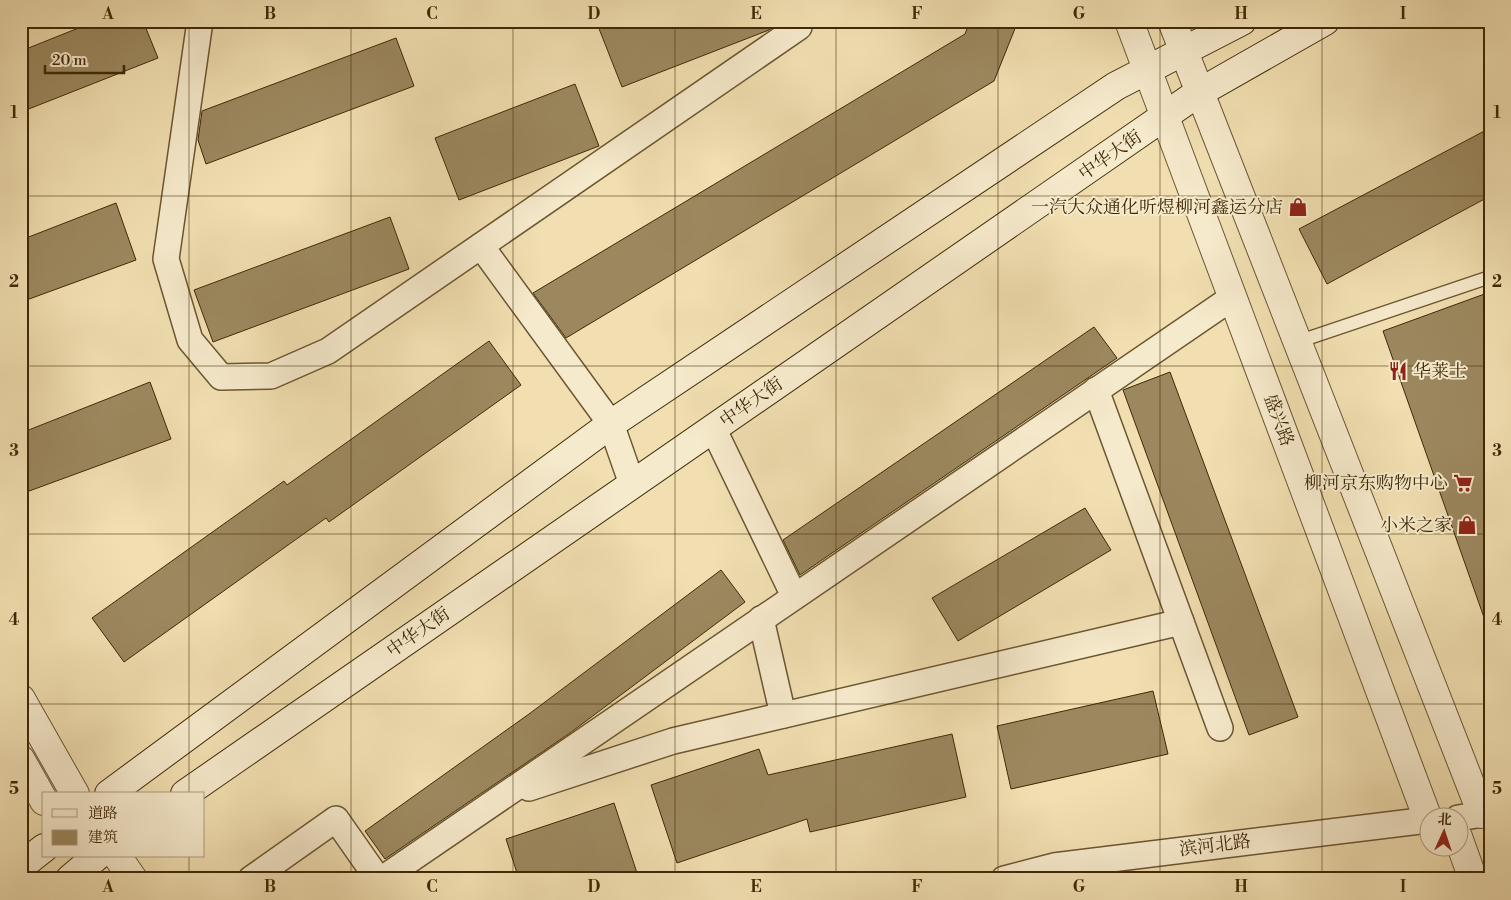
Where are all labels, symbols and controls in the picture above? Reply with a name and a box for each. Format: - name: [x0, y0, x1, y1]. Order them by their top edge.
- text: A: [101, 4, 114, 24]
- text: B: [264, 4, 276, 24]
- text: C: [426, 4, 438, 24]
- text: D: [588, 4, 601, 24]
- text: E: [750, 4, 762, 24]
- text: F: [911, 4, 923, 24]
- text: G: [1073, 4, 1086, 24]
- text: H: [1234, 4, 1248, 24]
- text: I: [1400, 4, 1406, 24]
- scale bar: [45, 42, 124, 74]
- text: 20 m: [52, 51, 87, 70]
- text: 1: [10, 103, 18, 123]
- text: 1: [1493, 103, 1501, 123]
- street label: 中华大街: [1074, 125, 1146, 185]
- place label: 一汽大众通化听煜柳河鑫运分店: [1031, 196, 1283, 219]
- shop icon: 一汽大众通化听煜柳河鑫运分店: [1287, 196, 1309, 218]
- text: 2: [9, 272, 19, 292]
- text: 2: [1492, 272, 1502, 292]
- restaurant icon: 华莱士: [1387, 360, 1409, 382]
- place label: 华莱士: [1413, 360, 1467, 383]
- street label: 中华大街: [715, 372, 787, 432]
- street label: 盛兴路: [1258, 391, 1299, 449]
- text: 3: [9, 441, 19, 461]
- text: 3: [1492, 441, 1502, 461]
- place label: 柳河京东购物中心: [1304, 472, 1448, 495]
- supermarket icon: 柳河京东购物中心: [1452, 472, 1474, 494]
- place label: 小米之家: [1380, 514, 1452, 537]
- shop icon: 小米之家: [1456, 514, 1478, 536]
- street label: 中华大街: [382, 602, 454, 662]
- text: 4: [9, 610, 20, 630]
- text: 4: [1492, 610, 1503, 630]
- text: 5: [9, 779, 19, 799]
- text: 5: [1492, 779, 1502, 799]
- legend: [42, 792, 205, 858]
- text: 道路: [88, 804, 118, 823]
- north arrow: [1418, 808, 1468, 858]
- text: 北: [1437, 811, 1452, 829]
- text: 建筑: [88, 828, 118, 847]
- street label: 滨河北路: [1178, 830, 1252, 861]
- text: A: [101, 877, 114, 897]
- text: B: [264, 877, 276, 897]
- text: C: [426, 877, 438, 897]
- text: D: [588, 877, 601, 897]
- text: E: [750, 877, 762, 897]
- text: F: [911, 877, 923, 897]
- text: G: [1073, 877, 1086, 897]
- text: H: [1234, 877, 1248, 897]
- text: I: [1400, 877, 1406, 897]

